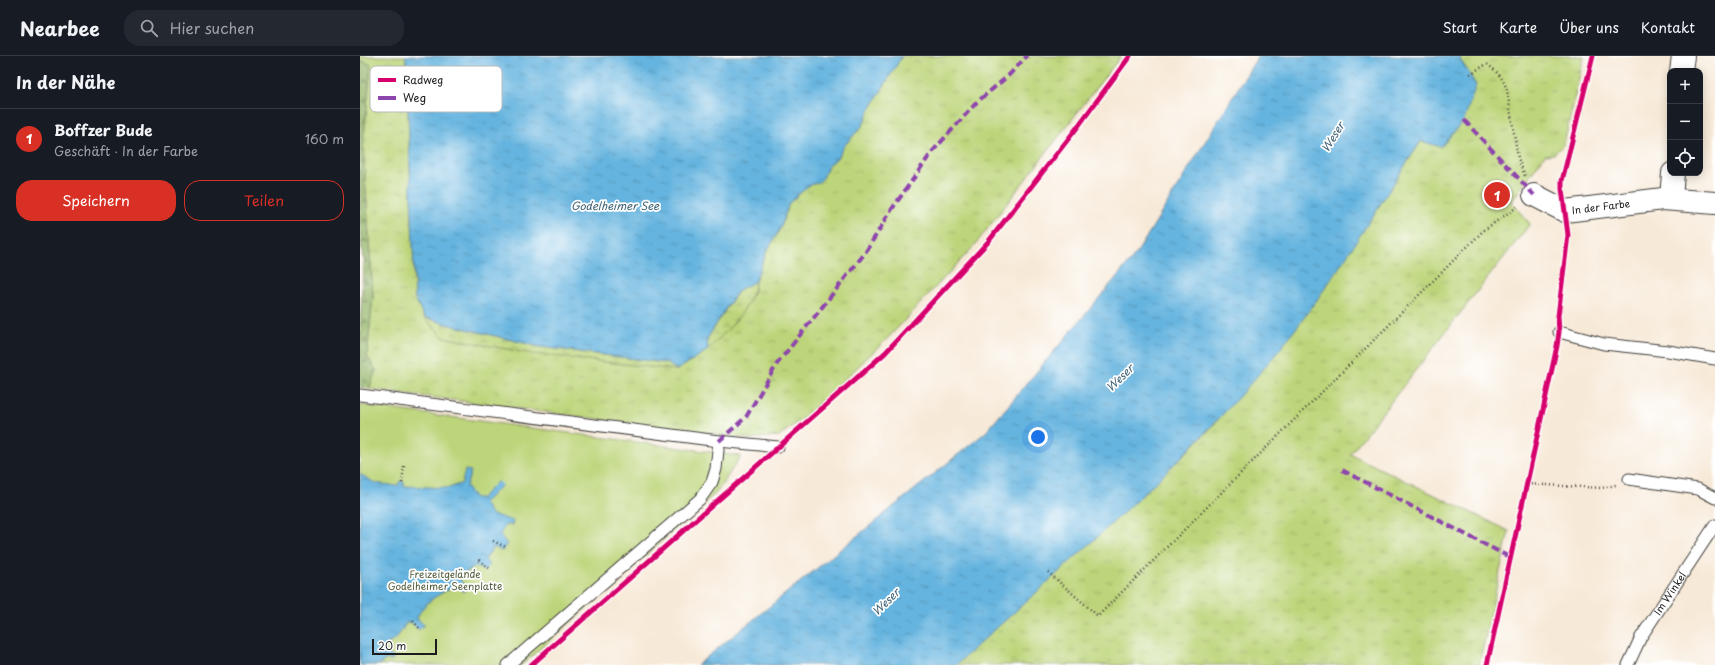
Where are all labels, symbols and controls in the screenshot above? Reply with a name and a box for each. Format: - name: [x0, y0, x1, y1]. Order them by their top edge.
- search box: [124, 10, 404, 46]
- text: Nearbee: [20, 14, 100, 42]
- text: Hier suchen: [170, 16, 254, 39]
- icon: search: [138, 17, 160, 39]
- text: Start: [1442, 17, 1477, 38]
- text: Karte: [1499, 17, 1537, 38]
- text: Über uns: [1559, 17, 1619, 38]
- text: Kontakt: [1641, 17, 1695, 38]
- legend: [370, 66, 502, 112]
- map controls: [1667, 68, 1703, 176]
- button: +: [1667, 68, 1703, 104]
- text: In der Nähe: [16, 69, 115, 95]
- text: Radweg: [403, 71, 443, 88]
- text: Weg: [403, 89, 426, 106]
- button: −: [1667, 104, 1703, 140]
- water label: Weser: [1317, 117, 1349, 155]
- text: Boffzer Bude: [54, 118, 152, 141]
- text: 1: [26, 129, 32, 148]
- text: 160 m: [305, 129, 344, 148]
- button: locate: [1667, 140, 1703, 176]
- text: Geschäft · In der Farbe: [54, 141, 198, 160]
- button: Speichern: [16, 180, 176, 221]
- button: Teilen: [184, 180, 344, 221]
- pin: 1: [1484, 180, 1510, 210]
- street label: In der Farbe: [1571, 195, 1631, 217]
- water label: Godelheimer See: [571, 197, 660, 214]
- water label: Weser: [1102, 359, 1139, 395]
- your location: [1028, 427, 1048, 447]
- park label: Freizeitgelände Godelheimer Seenplatte: [388, 566, 502, 593]
- street label: Im Winkel: [1650, 568, 1689, 618]
- water label: Weser: [868, 583, 905, 619]
- scale bar: [372, 637, 437, 656]
- text: 20 m: [378, 637, 406, 654]

